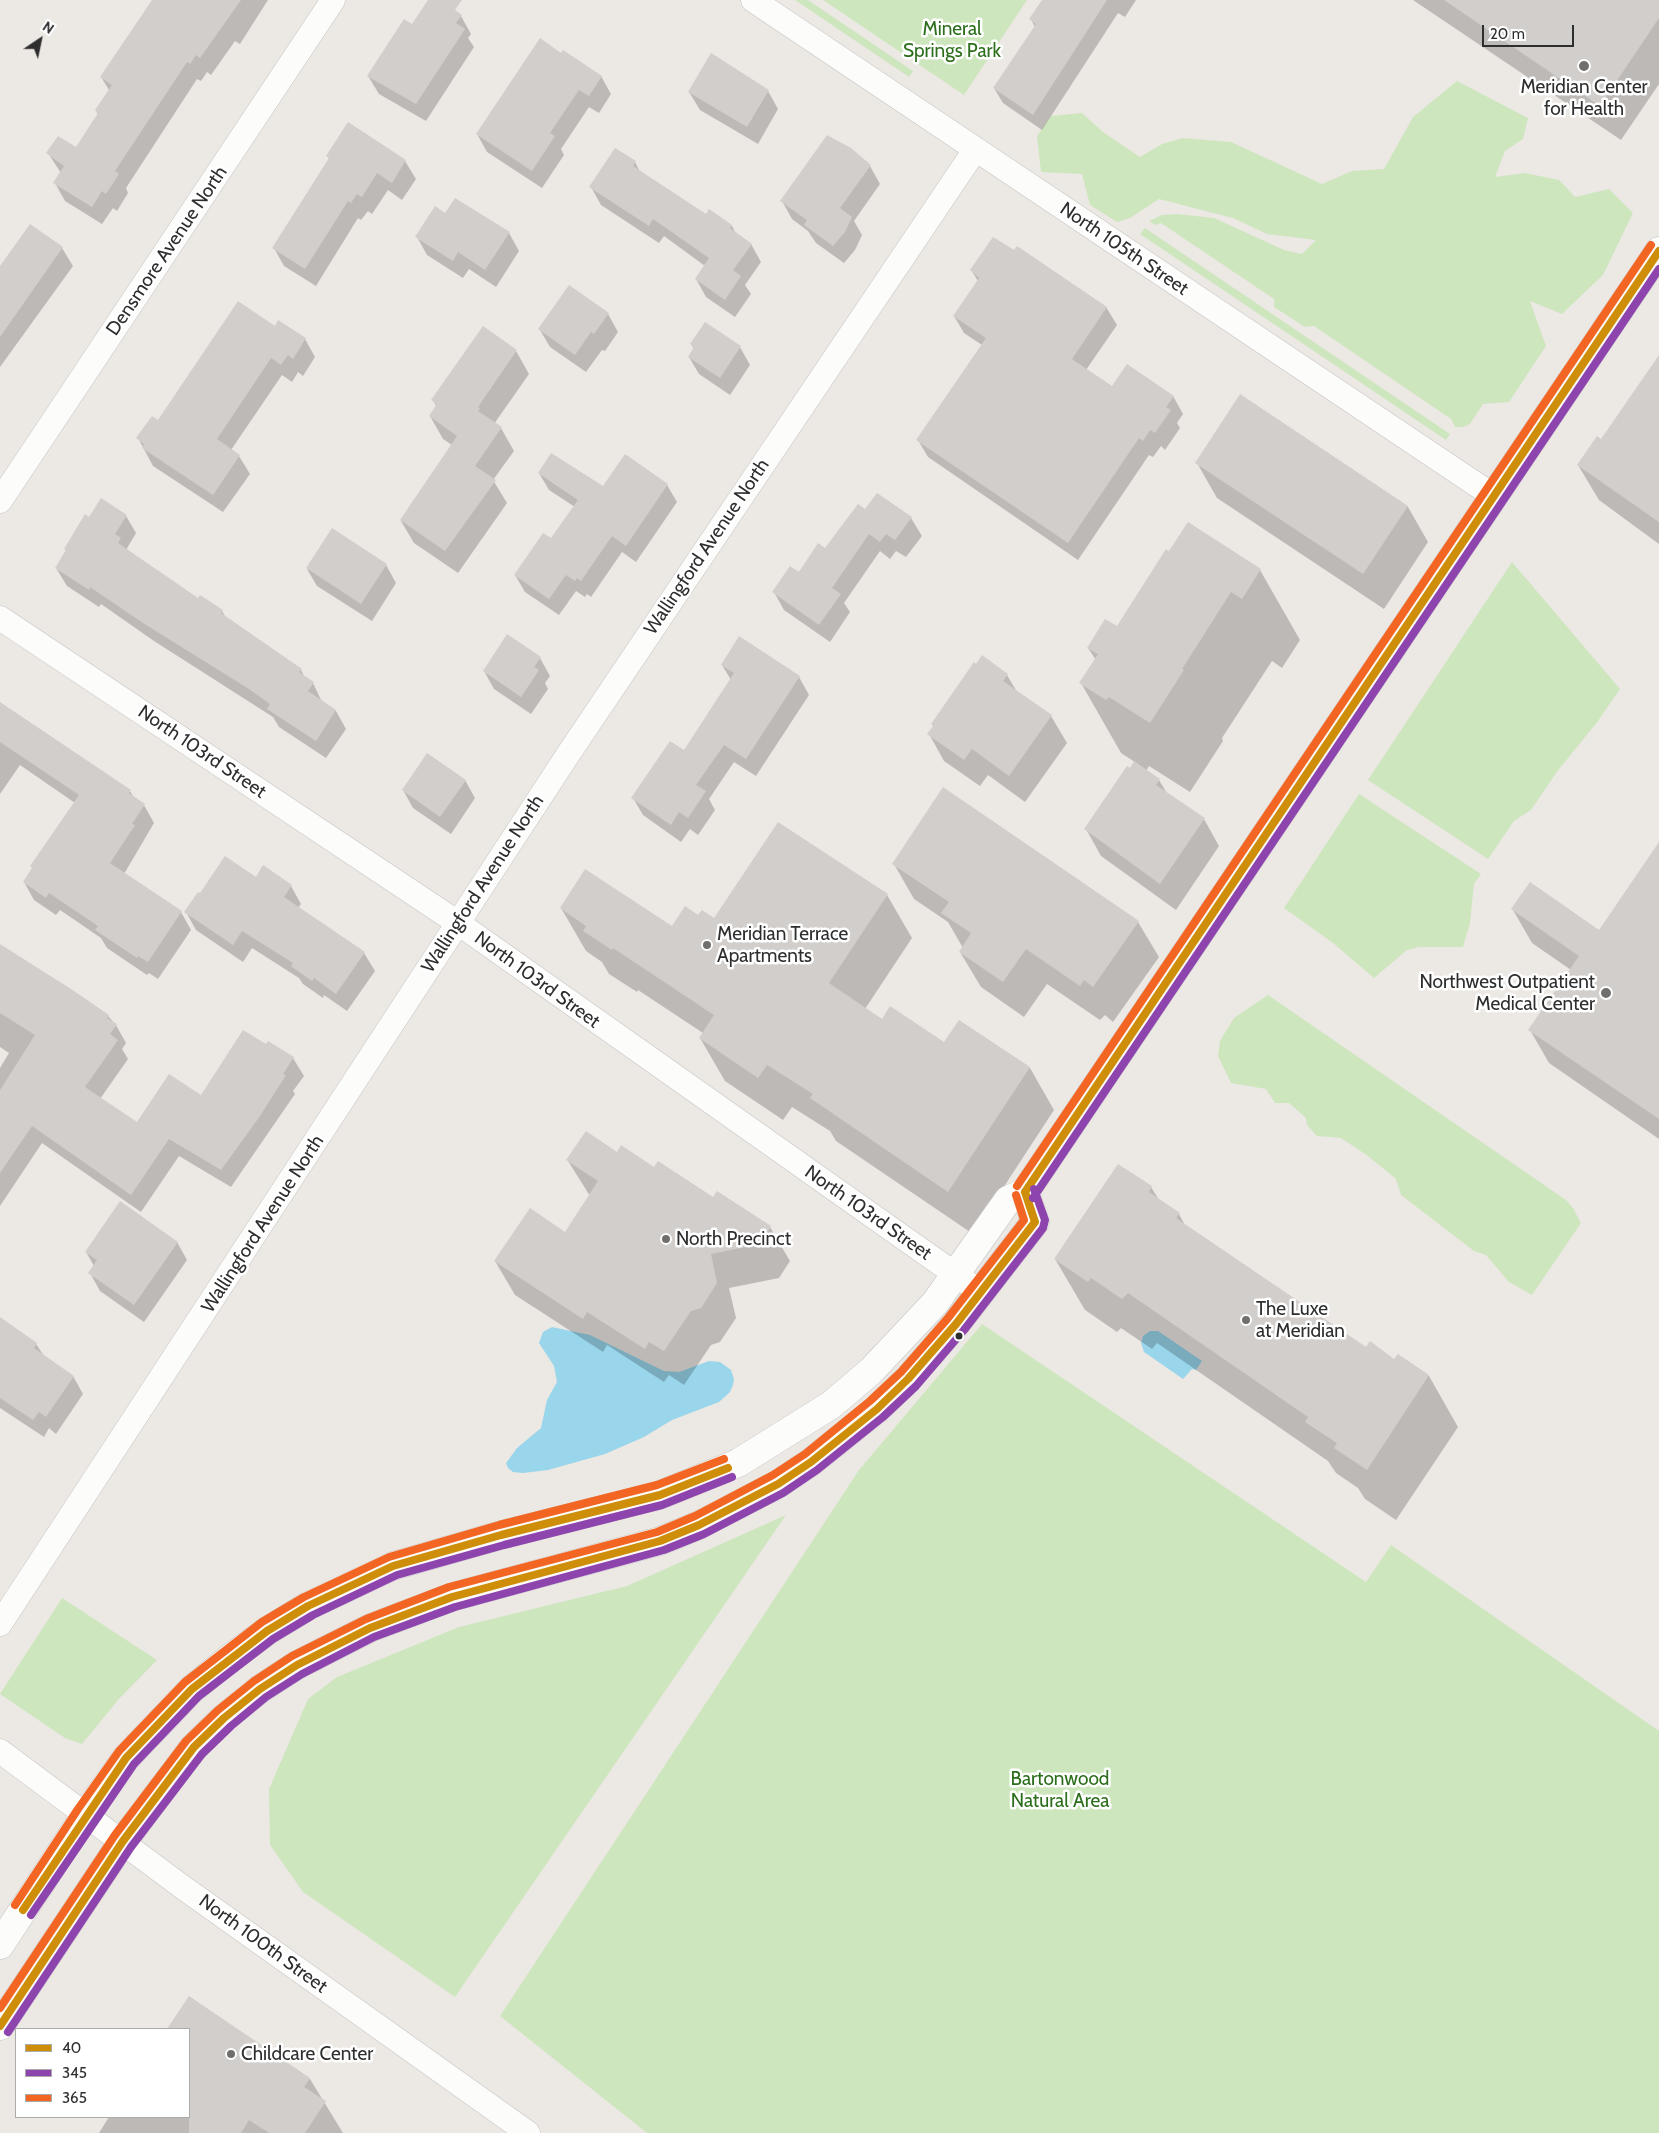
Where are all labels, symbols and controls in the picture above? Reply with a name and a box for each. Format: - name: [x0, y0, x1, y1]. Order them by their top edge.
- north arrow: [15, 15, 65, 65]
- scale bar: [1484, 15, 1576, 47]
- text: N: [39, 17, 58, 38]
- park label: Mineral Springs Park: [903, 18, 1001, 62]
- text: 20 m: [1490, 25, 1525, 43]
- marker: Meridian Center for Health: [1577, 59, 1591, 73]
- place label: Meridian Center for Health: [1520, 76, 1648, 120]
- street label: Densmore Avenue North: [102, 162, 232, 340]
- street label: North 105th Street: [1055, 198, 1193, 300]
- street label: Wallingford Avenue North: [640, 455, 774, 639]
- street label: North 103rd Street: [134, 701, 270, 803]
- street label: Wallingford Avenue North: [417, 791, 549, 977]
- place label: Meridian Terrace Apartments: [717, 923, 848, 967]
- street label: North 103rd Street: [470, 927, 604, 1033]
- marker: Meridian Terrace Apartments: [701, 939, 713, 951]
- place label: Northwest Outpatient Medical Center: [1419, 971, 1595, 1015]
- marker: Northwest Outpatient Medical Center: [1599, 986, 1613, 1000]
- street label: Wallingford Avenue North: [197, 1131, 329, 1317]
- street label: North 103rd Street: [800, 1161, 936, 1265]
- place label: North Precinct: [676, 1228, 791, 1250]
- marker: North Precinct: [660, 1233, 672, 1245]
- place label: The Luxe at Meridian: [1256, 1298, 1345, 1342]
- marker: The Luxe at Meridian: [1240, 1314, 1252, 1326]
- unlabelled marker: [954, 1331, 964, 1341]
- park label: Bartonwood Natural Area: [1011, 1768, 1109, 1812]
- street label: North 100th Street: [194, 1890, 332, 1998]
- legend: [15, 2028, 190, 2118]
- text: 40: [62, 2039, 81, 2057]
- place label: Childcare Center: [241, 2043, 373, 2065]
- marker: Childcare Center: [225, 2048, 237, 2060]
- text: 345: [62, 2064, 87, 2082]
- text: 365: [62, 2089, 87, 2107]

